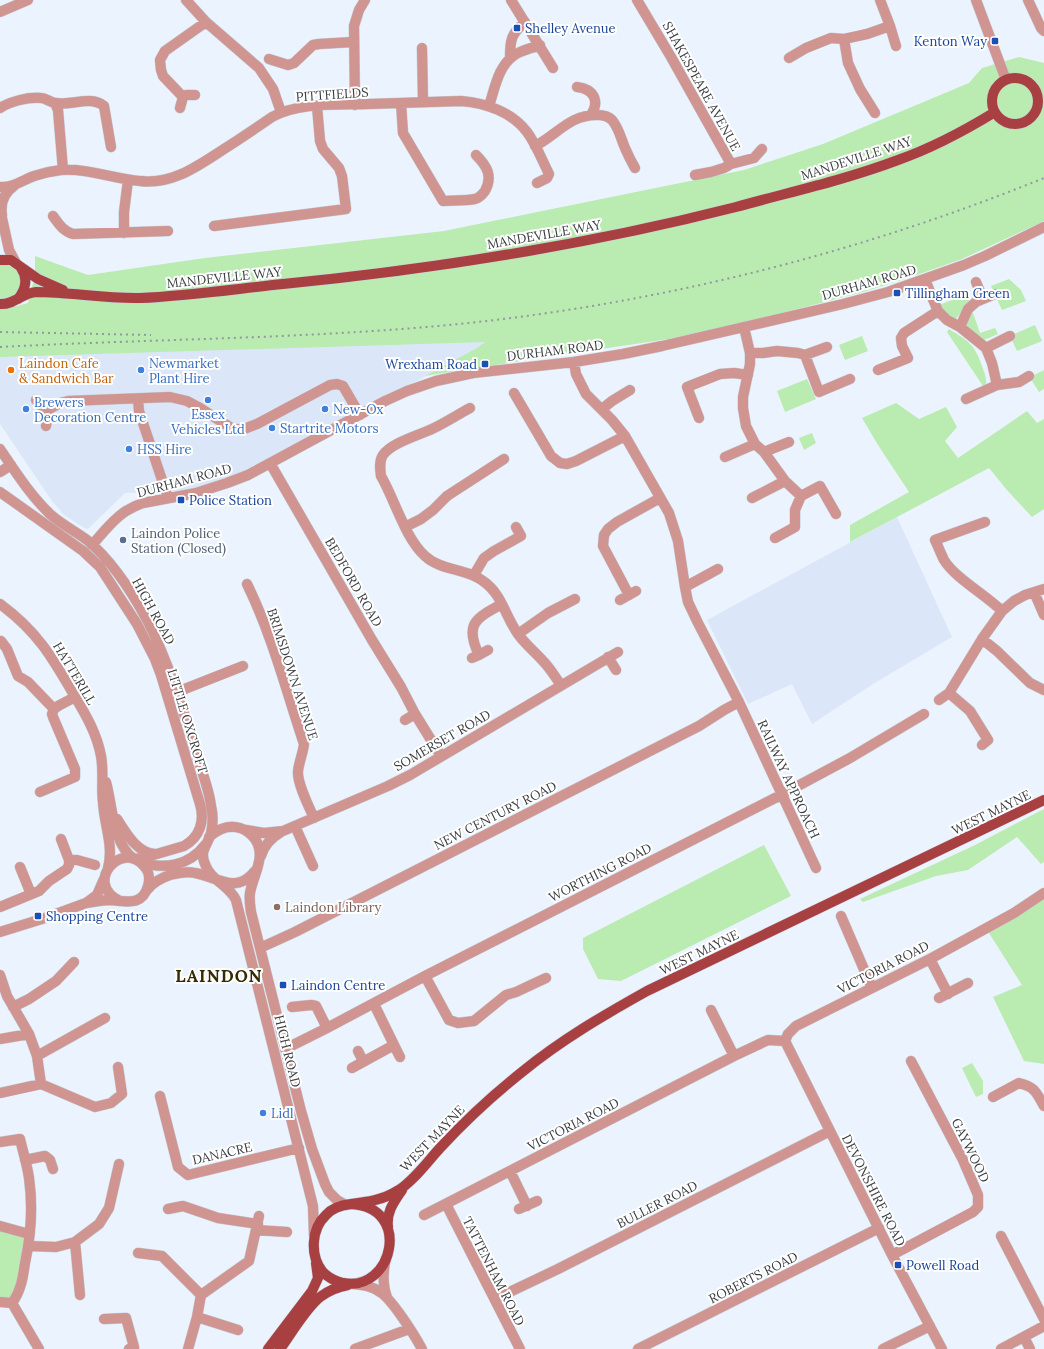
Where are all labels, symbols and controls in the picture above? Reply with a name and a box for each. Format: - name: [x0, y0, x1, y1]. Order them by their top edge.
- street label: SHAKESPEARE AVENUE: [659, 18, 744, 154]
- place label: Shelley Avenue: [525, 20, 616, 37]
- marker: Shelley Avenue: [512, 23, 522, 33]
- place label: Kenton Way: [914, 33, 987, 50]
- marker: Kenton Way: [990, 36, 1000, 46]
- street label: PITTFIELDS: [295, 83, 369, 106]
- street label: MANDEVILLE WAY: [799, 132, 914, 184]
- street label: MANDEVILLE WAY: [486, 216, 603, 253]
- street label: DURHAM ROAD: [820, 261, 919, 304]
- street label: MANDEVILLE WAY: [166, 263, 283, 292]
- place label: Tillingham Green: [905, 285, 1010, 302]
- marker: Tillingham Green: [892, 288, 902, 298]
- street label: DURHAM ROAD: [506, 336, 605, 365]
- place label: Laindon Cafe & Sandwich Bar: [19, 355, 114, 387]
- place label: Newmarket Plant Hire: [149, 355, 219, 387]
- place label: Wrexham Road: [385, 356, 477, 373]
- marker: Wrexham Road: [480, 359, 490, 369]
- marker: Laindon Cafe & Sandwich Bar: [6, 365, 16, 375]
- marker: Newmarket Plant Hire: [136, 365, 146, 375]
- place label: Brewers Decoration Centre: [34, 394, 146, 426]
- marker: Essex Vehicles Ltd: [203, 395, 213, 405]
- place label: New-Ox: [333, 401, 384, 418]
- marker: Brewers Decoration Centre: [21, 404, 31, 414]
- marker: New-Ox: [320, 404, 330, 414]
- place label: Essex Vehicles Ltd: [170, 406, 245, 438]
- place label: Startrite Motors: [280, 420, 379, 437]
- marker: Startrite Motors: [267, 423, 277, 433]
- place label: HSS Hire: [137, 441, 192, 458]
- marker: HSS Hire: [124, 444, 134, 454]
- street label: DURHAM ROAD: [135, 460, 234, 501]
- place label: Police Station: [189, 492, 272, 509]
- marker: Police Station: [176, 495, 186, 505]
- place label: Laindon Police Station (Closed): [131, 525, 226, 557]
- marker: Laindon Police Station (Closed): [118, 535, 128, 545]
- street label: BEDFORD ROAD: [321, 535, 386, 630]
- street label: HIGH ROAD: [128, 575, 179, 648]
- street label: BRIMSDOWN AVENUE: [263, 606, 322, 742]
- street label: HATTERILL: [49, 639, 100, 708]
- street label: LITTLE OXCROFT: [164, 667, 212, 776]
- street label: SOMERSET ROAD: [391, 706, 494, 775]
- street label: RAILWAY APPROACH: [754, 717, 824, 841]
- street label: NEW CENTURY ROAD: [431, 777, 560, 854]
- street label: WEST MAYNE: [949, 786, 1034, 839]
- street label: WORTHING ROAD: [546, 839, 655, 906]
- place label: Laindon Library: [285, 899, 382, 916]
- marker: Laindon Library: [272, 902, 282, 912]
- place label: Shopping Centre: [46, 908, 148, 925]
- marker: Shopping Centre: [33, 911, 43, 921]
- street label: WEST MAYNE: [657, 926, 742, 979]
- street label: VICTORIA ROAD: [834, 937, 932, 998]
- district label: LAINDON: [175, 965, 263, 987]
- place label: Laindon Centre: [291, 977, 385, 994]
- marker: Laindon Centre: [278, 980, 288, 990]
- street label: HIGH ROAD: [270, 1013, 305, 1089]
- street label: VICTORIA ROAD: [524, 1094, 622, 1155]
- street label: WEST MAYNE: [396, 1102, 468, 1175]
- place label: Lidl: [271, 1105, 294, 1122]
- marker: Lidl: [258, 1108, 268, 1118]
- street label: GAYWOOD: [948, 1115, 994, 1185]
- street label: DEVONSHIRE ROAD: [838, 1131, 909, 1249]
- street label: DANACRE: [191, 1138, 254, 1169]
- street label: BULLER ROAD: [614, 1177, 701, 1232]
- street label: TATTENHAM ROAD: [459, 1214, 529, 1329]
- street label: ROBERTS ROAD: [706, 1248, 801, 1307]
- place label: Powell Road: [906, 1257, 979, 1274]
- marker: Powell Road: [893, 1260, 903, 1270]

